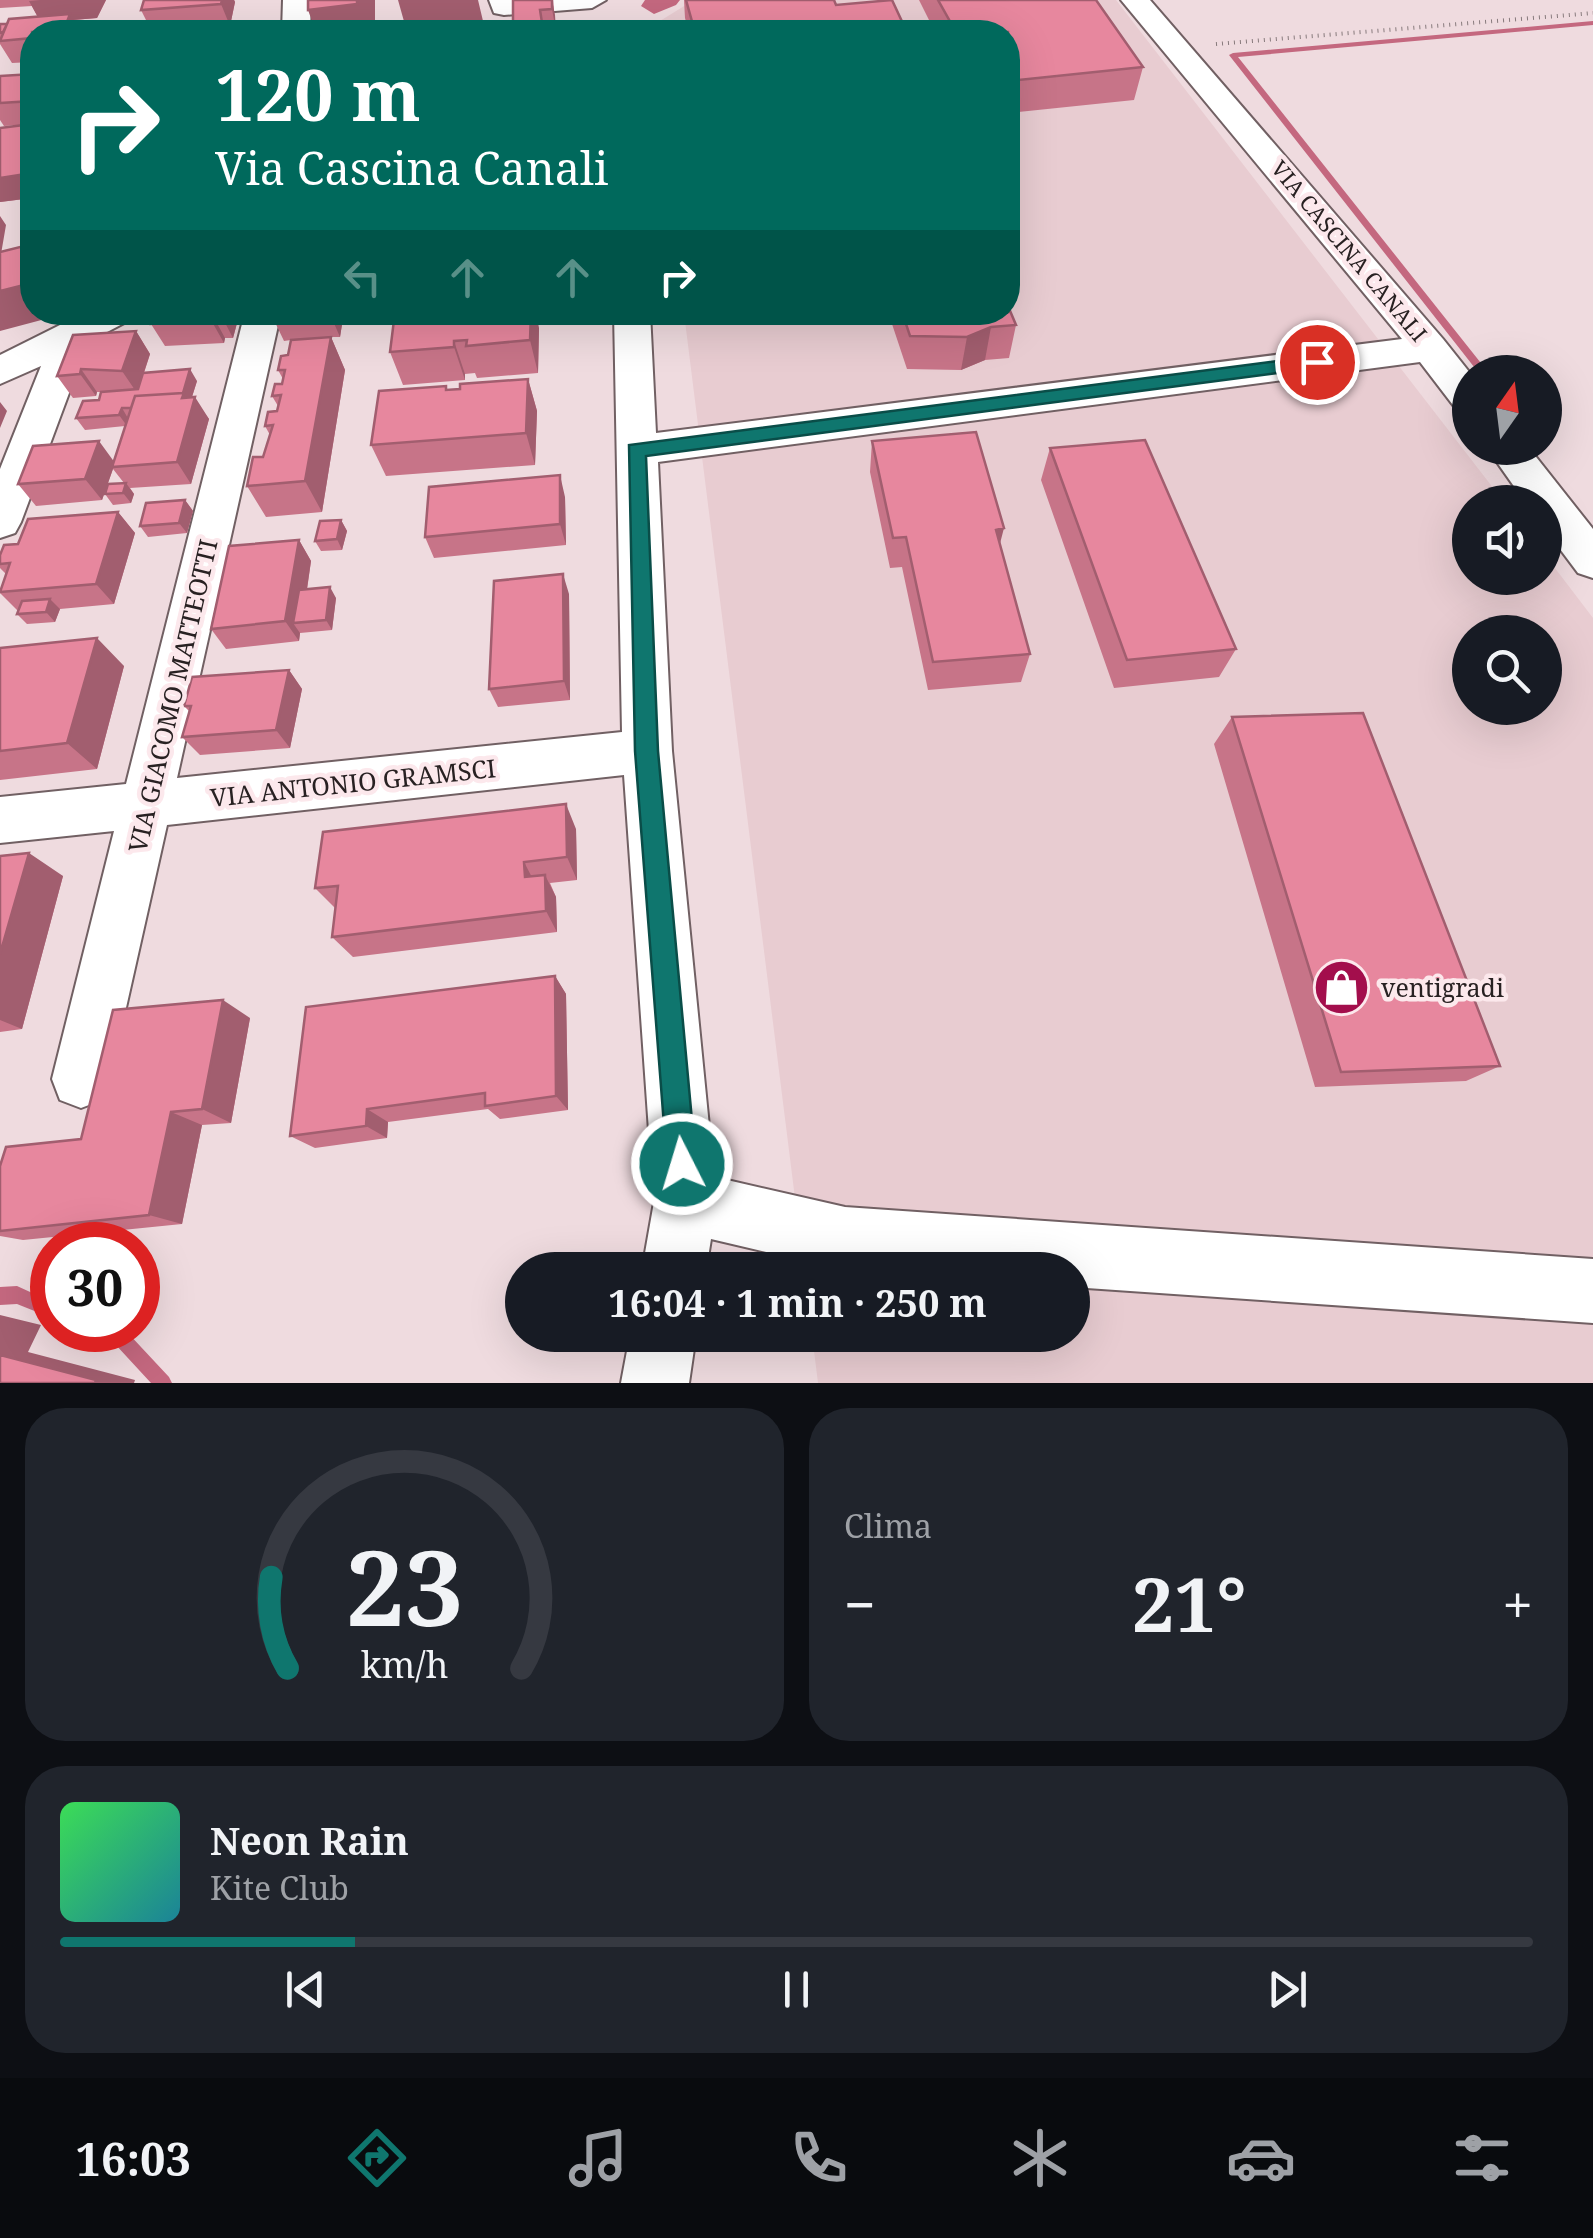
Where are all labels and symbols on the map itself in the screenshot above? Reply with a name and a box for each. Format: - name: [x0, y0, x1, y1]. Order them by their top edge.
- street label: VIA CASCINA CANALI: [1265, 153, 1434, 347]
- pin: [1275, 320, 1360, 405]
- north arrow: [1452, 355, 1562, 465]
- street label: VIA GIACOMO MATTEOTTI: [119, 536, 225, 856]
- street label: VIA ANTONIO GRAMSCI: [208, 750, 497, 814]
- shop icon: ventigradi: [1312, 958, 1372, 1018]
- place label: ventigradi: [1381, 970, 1504, 1004]
- position arrow: [630, 1112, 734, 1216]
- speed limit sign: 30: [30, 1222, 160, 1352]

